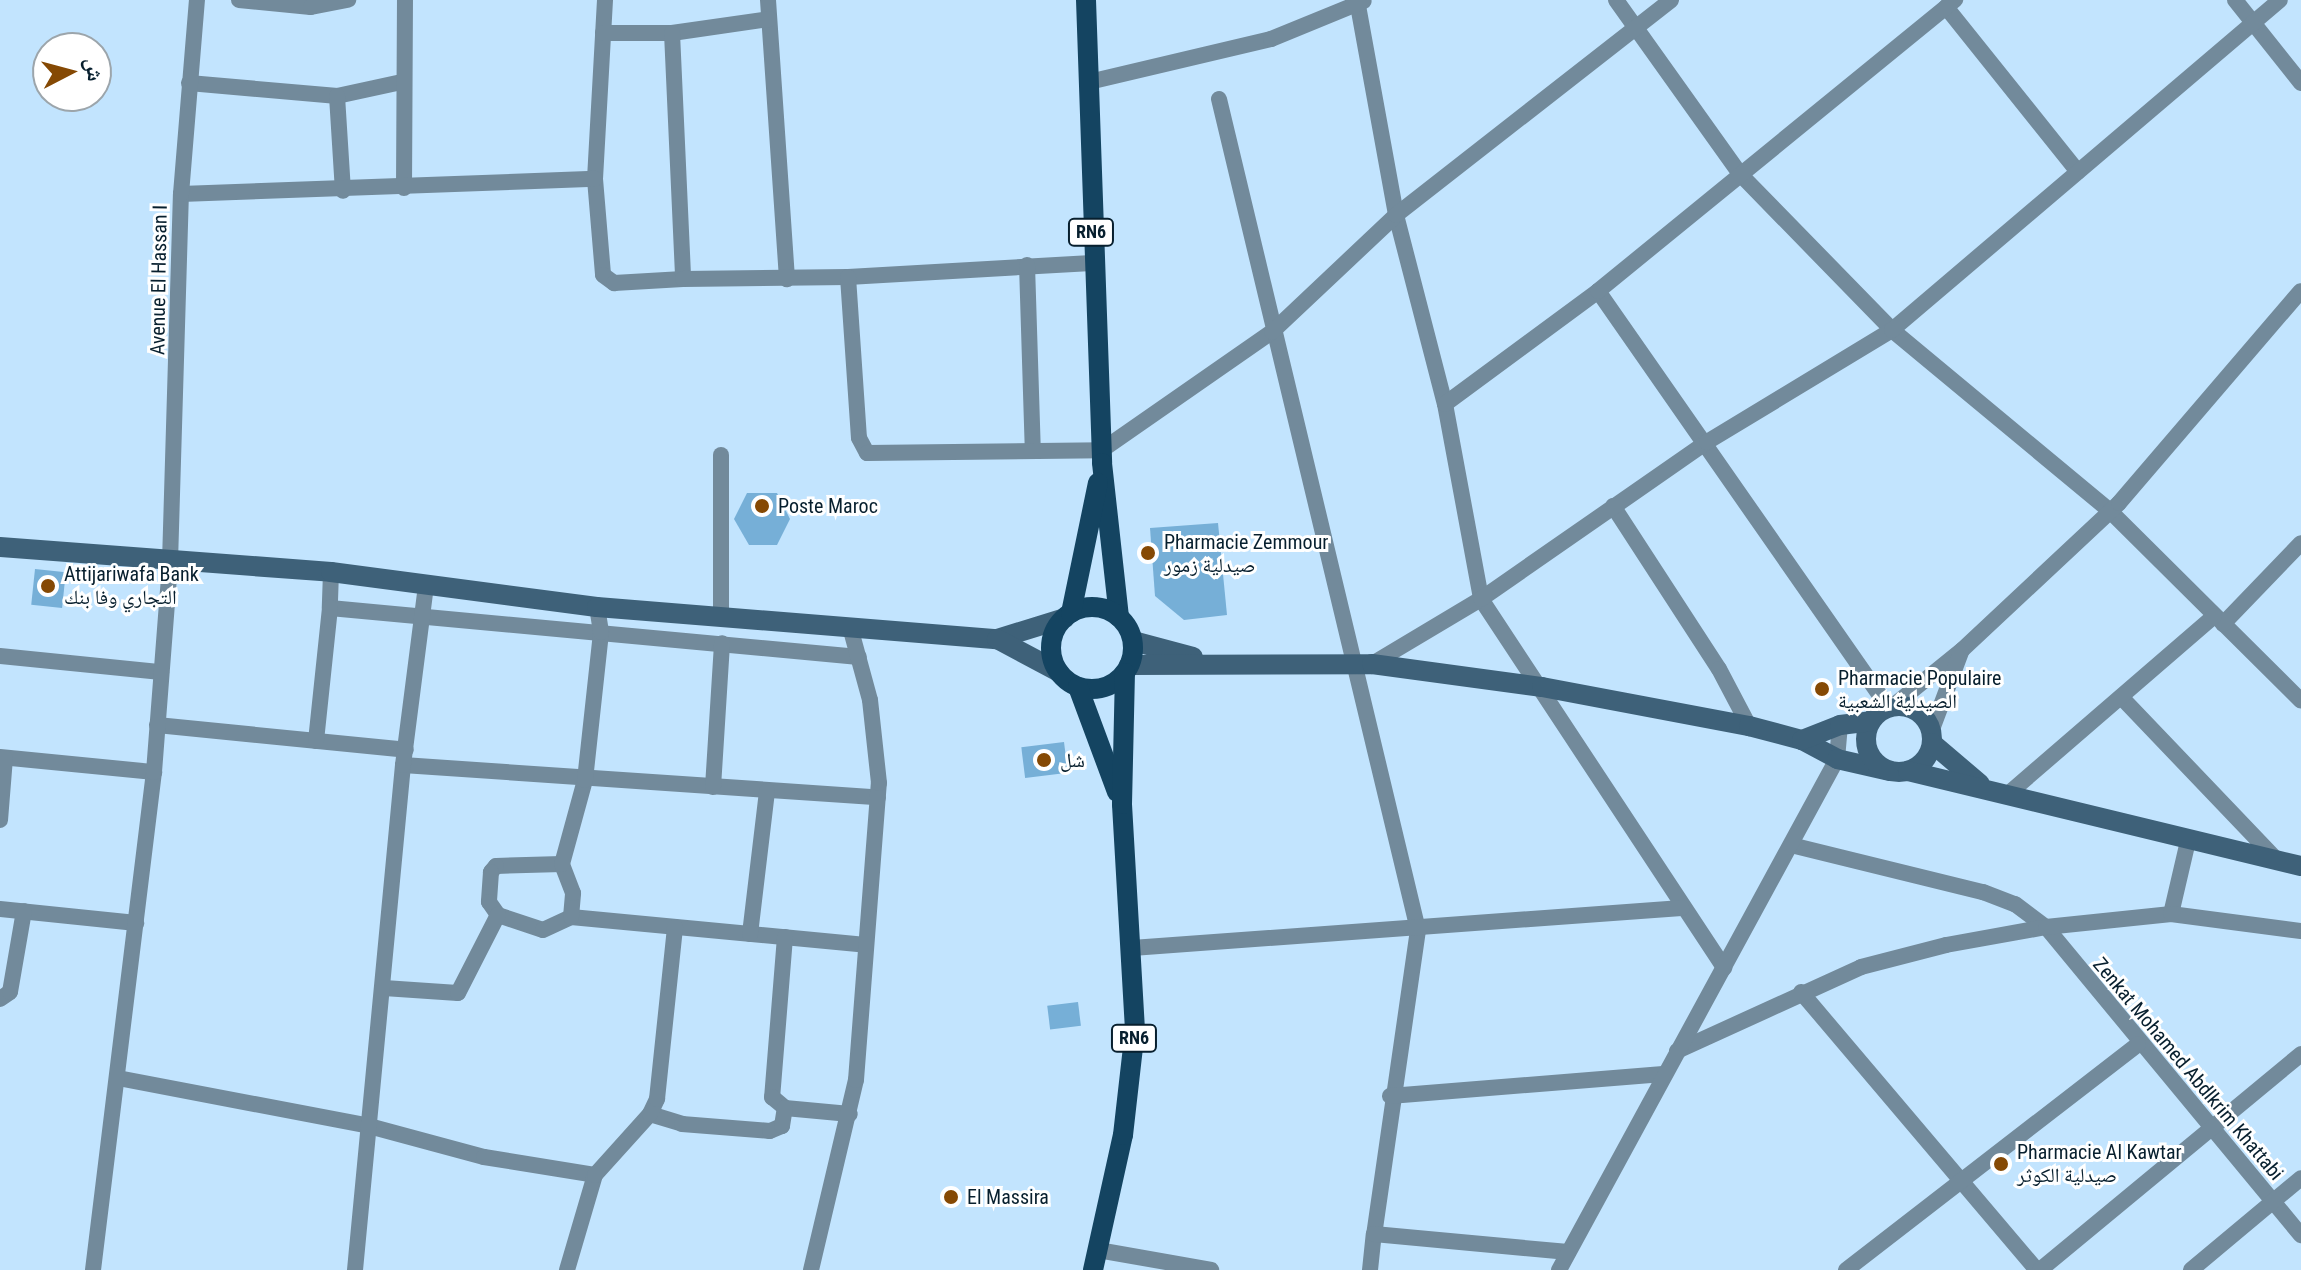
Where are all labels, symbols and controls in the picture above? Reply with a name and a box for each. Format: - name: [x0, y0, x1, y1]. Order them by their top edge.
- north arrow: [32, 32, 112, 112]
- text: ش: [81, 57, 108, 83]
- street label: Avenue El Hassan I: [146, 205, 172, 355]
- road number: RN6: [1067, 218, 1115, 246]
- place label: Poste Maroc: [778, 494, 878, 518]
- marker: Poste Maroc: [753, 497, 771, 515]
- place label: Pharmacie Zemmour صيدلية زمور: [1164, 530, 1328, 577]
- marker: Pharmacie Zemmour صيدلية زمور: [1139, 544, 1157, 562]
- place label: Attijariwafa Bank التجاري وفا بنك: [64, 562, 199, 609]
- marker: Attijariwafa Bank التجاري وفا بنك: [39, 577, 57, 595]
- place label: Pharmacie Populaire الصيدلية الشعبية: [1838, 666, 2001, 713]
- marker: Pharmacie Populaire الصيدلية الشعبية: [1813, 680, 1831, 698]
- place label: شل: [1060, 748, 1085, 772]
- marker: شل: [1035, 751, 1053, 769]
- street label: Zenkat Mohamed Abdlkrim Khattabi: [2088, 953, 2288, 1185]
- road number: RN6: [1110, 1024, 1158, 1052]
- place label: Pharmacie Al Kawtar صيدلية الكوثر: [2017, 1140, 2182, 1187]
- marker: Pharmacie Al Kawtar صيدلية الكوثر: [1992, 1155, 2010, 1173]
- place label: El Massira: [967, 1185, 1049, 1209]
- marker: El Massira: [942, 1188, 960, 1206]

